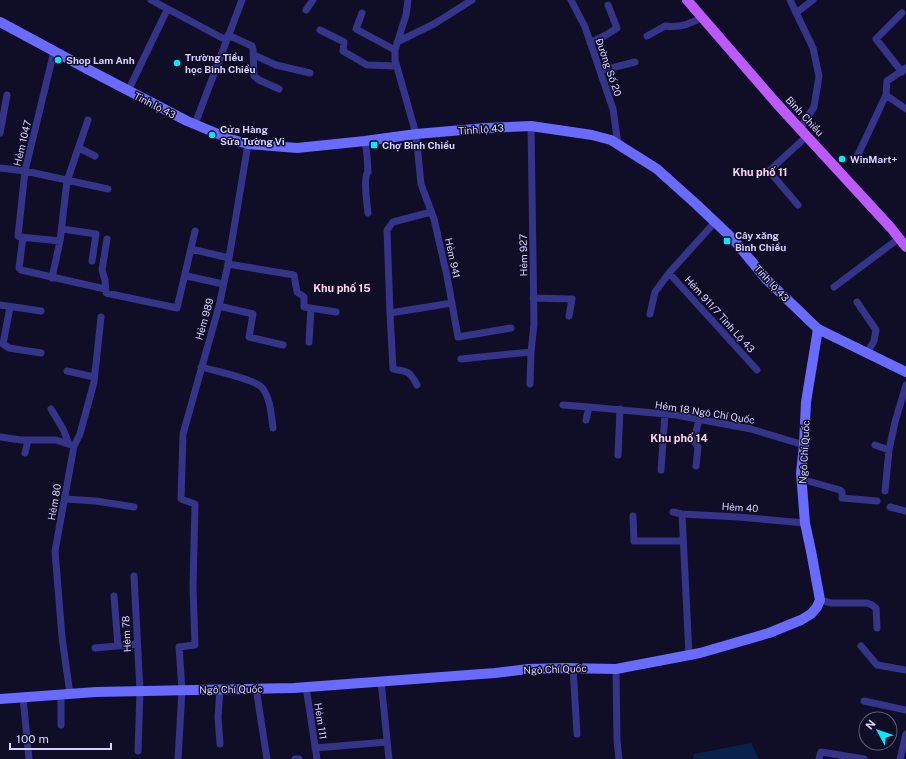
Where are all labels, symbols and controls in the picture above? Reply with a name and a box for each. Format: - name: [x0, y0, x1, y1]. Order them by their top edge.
- street label: Đường Số 20: [593, 36, 625, 98]
- place label: Trường Tiểu học Bình Chiểu: [185, 51, 256, 76]
- place label: Shop Lam Anh: [66, 54, 135, 66]
- marker: Shop Lam Anh: [53, 55, 63, 65]
- marker: Trường Tiểu học Bình Chiểu: [172, 58, 182, 68]
- street label: Tỉnh lộ 43: [132, 89, 178, 121]
- street label: Bình Chiểu: [784, 94, 826, 138]
- street label: Hẻm 1047: [11, 119, 33, 167]
- street label: Tỉnh lộ 43: [458, 121, 504, 137]
- place label: Cửa Hàng Sữa Tường Vi: [220, 123, 285, 147]
- marker: Cửa Hàng Sữa Tường Vi: [207, 130, 217, 140]
- place label: Chợ Bình Chiểu: [382, 139, 455, 152]
- marker: Chợ Bình Chiểu: [369, 140, 379, 150]
- place label: WinMart+: [850, 153, 897, 165]
- marker: WinMart+: [837, 154, 847, 164]
- district label: Khu phố 11: [733, 166, 787, 178]
- place label: Cây xăng Bình Chiểu: [735, 229, 786, 253]
- street label: Hẻm 927: [517, 234, 529, 276]
- marker: Cây xăng Bình Chiểu: [722, 236, 732, 246]
- street label: Hẻm 941: [443, 237, 463, 279]
- street label: Tỉnh lộ 43: [752, 262, 792, 304]
- street label: Hẻm 911/7 Tỉnh Lộ 43: [682, 273, 758, 355]
- district label: Khu phố 15: [313, 282, 371, 294]
- street label: Hẻm 989: [192, 297, 216, 341]
- street label: Hẻm 18 Ngô Chí Quốc: [654, 398, 756, 426]
- street label: Ngô Chí Quốc: [796, 420, 812, 484]
- district label: Khu phố 14: [650, 432, 708, 444]
- street label: Hẻm 80: [45, 483, 63, 521]
- street label: Hẻm 40: [721, 500, 759, 514]
- street label: Hẻm 78: [119, 615, 133, 653]
- street label: Ngô Chí Quốc: [523, 662, 587, 676]
- street label: Ngô Chí Quốc: [199, 682, 263, 696]
- street label: Hẻm 111: [312, 702, 330, 740]
- north arrow: [858, 711, 898, 751]
- text: N: [863, 717, 878, 732]
- scale bar: [10, 725, 111, 751]
- text: 100 m: [16, 732, 49, 746]

